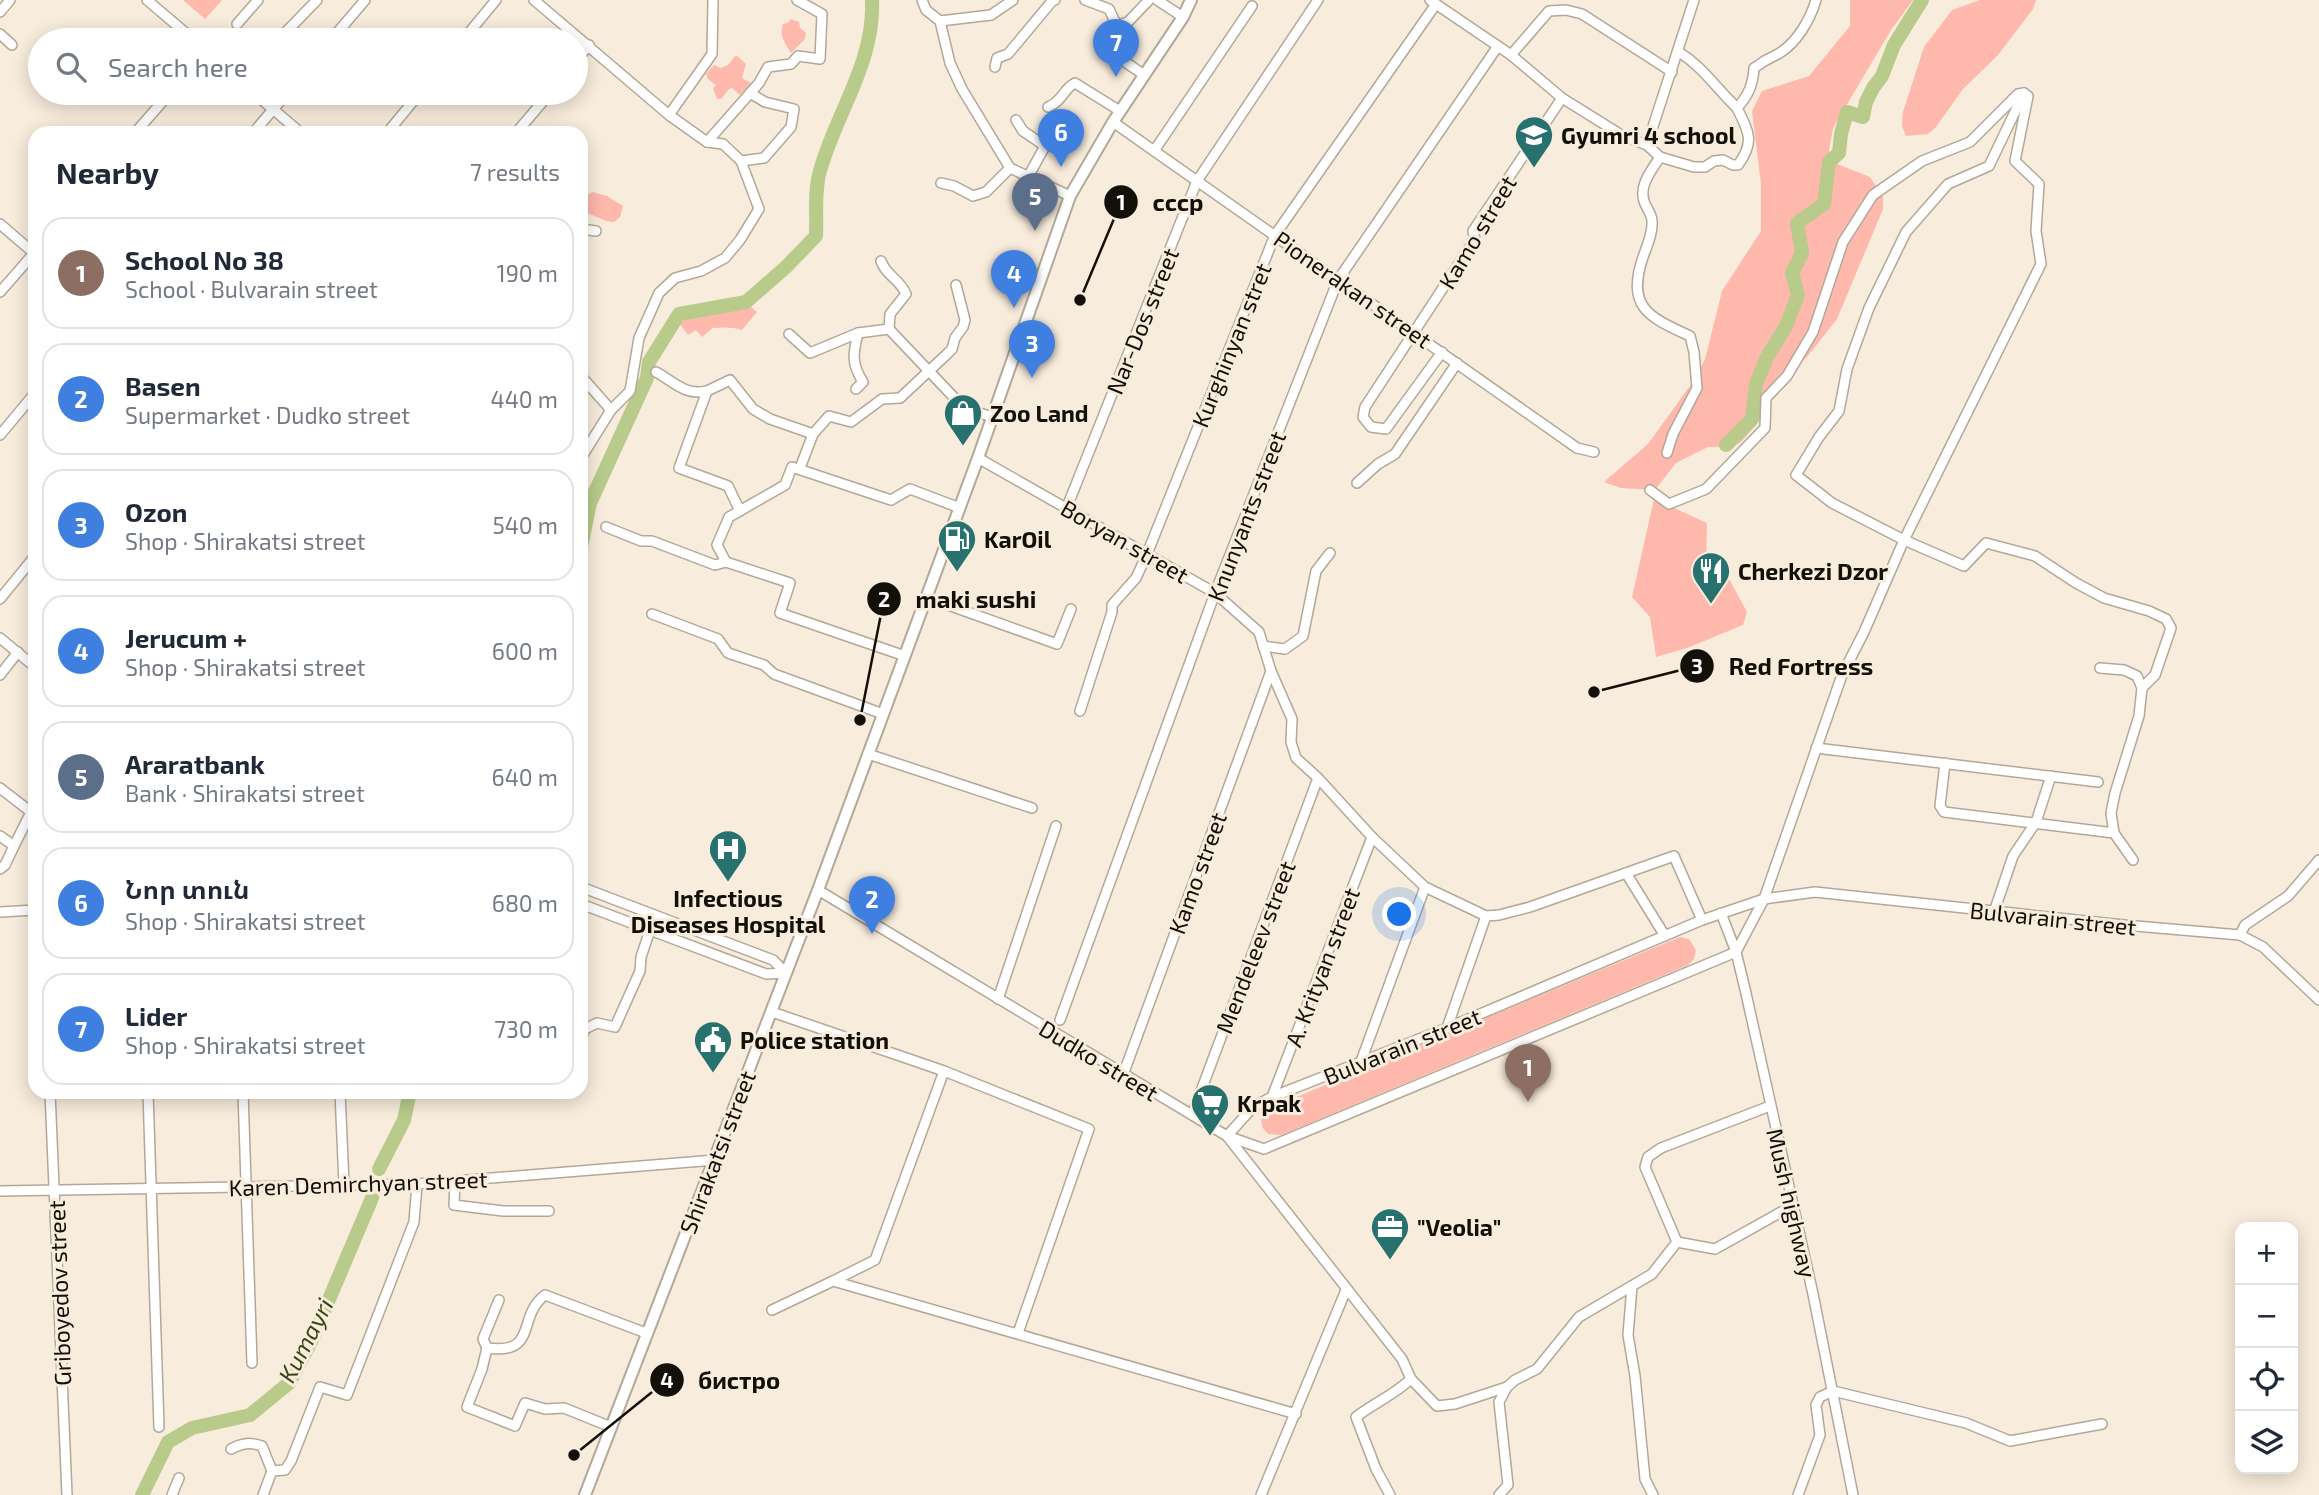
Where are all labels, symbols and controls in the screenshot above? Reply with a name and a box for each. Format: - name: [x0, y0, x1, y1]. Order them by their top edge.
- pin: 7: [1093, 19, 1139, 77]
- search box: [28, 28, 588, 105]
- icon: search: [52, 48, 90, 86]
- text: Search here: [108, 51, 248, 82]
- pin: 6: [1038, 109, 1084, 167]
- school or university icon: Gyumri 4 school: [1513, 114, 1555, 169]
- place label: Gyumri 4 school: [1561, 121, 1736, 149]
- text: Nearby: [56, 154, 159, 190]
- text: 7 results: [470, 158, 560, 186]
- street label: Kamo street: [1432, 170, 1522, 294]
- pin: 5: [1012, 173, 1058, 231]
- callout: ссср: [1104, 180, 1218, 225]
- text: ссср: [1153, 187, 1203, 216]
- text: 1: [1116, 189, 1126, 214]
- street label: Pionerakan street: [1269, 224, 1437, 354]
- text: School No 38: [125, 244, 284, 275]
- street label: Nar-Dos street: [1100, 244, 1184, 398]
- pin: 4: [991, 250, 1037, 308]
- text: 1: [76, 259, 86, 287]
- text: 190 m: [497, 259, 558, 287]
- street label: Kurghinyan stret: [1185, 259, 1277, 431]
- text: School · Bulvarain street: [125, 275, 378, 303]
- pin: 3: [1009, 320, 1055, 378]
- text: Basen: [125, 370, 201, 401]
- text: 2: [74, 385, 88, 413]
- text: 440 m: [491, 385, 558, 413]
- shop icon: Zoo Land: [942, 392, 984, 447]
- place label: Zoo Land: [990, 399, 1089, 427]
- text: Supermarket · Dudko street: [125, 401, 410, 429]
- street label: Knunyants street: [1201, 427, 1291, 605]
- street label: Boryan street: [1056, 493, 1194, 589]
- text: Ozon: [125, 496, 187, 527]
- text: 3: [74, 511, 88, 539]
- text: 540 m: [492, 511, 558, 539]
- fuel station icon: KarOil: [936, 518, 978, 573]
- place label: KarOil: [984, 525, 1052, 553]
- text: Shop · Shirakatsi street: [125, 527, 366, 555]
- restaurant icon: Cherkezi Dzor: [1690, 550, 1732, 605]
- place label: Cherkezi Dzor: [1738, 557, 1888, 585]
- callout: maki sushi: [866, 577, 1050, 622]
- text: maki sushi: [916, 584, 1036, 613]
- text: 2: [878, 586, 890, 611]
- text: Jerucum +: [125, 622, 247, 653]
- text: 4: [74, 637, 88, 665]
- text: 600 m: [492, 637, 558, 665]
- callout: Red Fortress: [1680, 644, 1887, 689]
- text: Red Fortress: [1729, 651, 1873, 680]
- text: Shop · Shirakatsi street: [125, 653, 366, 681]
- text: 3: [1691, 653, 1703, 678]
- text: Araratbank: [125, 748, 265, 779]
- text: 5: [75, 763, 87, 791]
- text: 640 m: [492, 763, 558, 791]
- text: Bank · Shirakatsi street: [125, 779, 365, 807]
- street label: Kamo street: [1162, 808, 1232, 938]
- hospital icon: Infectious Diseases Hospital: [707, 828, 749, 883]
- street label: Mendeleev street: [1209, 857, 1301, 1037]
- text: Նոր տուն: [125, 873, 250, 904]
- pin: 2: [849, 876, 895, 934]
- street label: A. Krityan street: [1279, 883, 1365, 1050]
- place label: Infectious Diseases Hospital: [631, 884, 826, 938]
- text: 6: [74, 889, 88, 917]
- text: 680 m: [492, 889, 558, 917]
- street label: Bulvarain street: [1968, 895, 2138, 941]
- your location: [1382, 897, 1416, 931]
- text: Shop · Shirakatsi street: [125, 907, 366, 935]
- text: Lider: [125, 1000, 187, 1031]
- street label: Bulvarain street: [1319, 1002, 1485, 1090]
- street label: Dudko street: [1034, 1014, 1164, 1107]
- text: 7: [75, 1015, 87, 1043]
- text: 730 m: [494, 1015, 558, 1043]
- public building icon: Police station: [692, 1019, 734, 1074]
- place label: Police station: [740, 1026, 889, 1054]
- text: Shop · Shirakatsi street: [125, 1031, 366, 1059]
- pin: 1: [1505, 1044, 1551, 1102]
- street label: Shirakatsi street: [673, 1066, 761, 1237]
- supermarket icon: Krpak: [1189, 1082, 1231, 1137]
- place label: Krpak: [1237, 1089, 1301, 1117]
- street label: Mush highway: [1761, 1126, 1823, 1280]
- street label: Karen Demirchyan street: [228, 1164, 488, 1202]
- street label: Griboyedov street: [42, 1200, 76, 1386]
- office icon: "Veolia": [1369, 1206, 1411, 1261]
- place label: "Veolia": [1417, 1213, 1501, 1241]
- map controls: [2235, 1222, 2298, 1474]
- button: +: [2235, 1222, 2298, 1285]
- button: −: [2235, 1285, 2298, 1348]
- water label: Kumayri: [271, 1293, 339, 1387]
- button: locate: [2235, 1348, 2298, 1411]
- callout: бистро: [649, 1358, 794, 1403]
- text: бистро: [698, 1365, 780, 1394]
- text: 4: [660, 1367, 674, 1392]
- button: layers: [2235, 1411, 2298, 1474]

